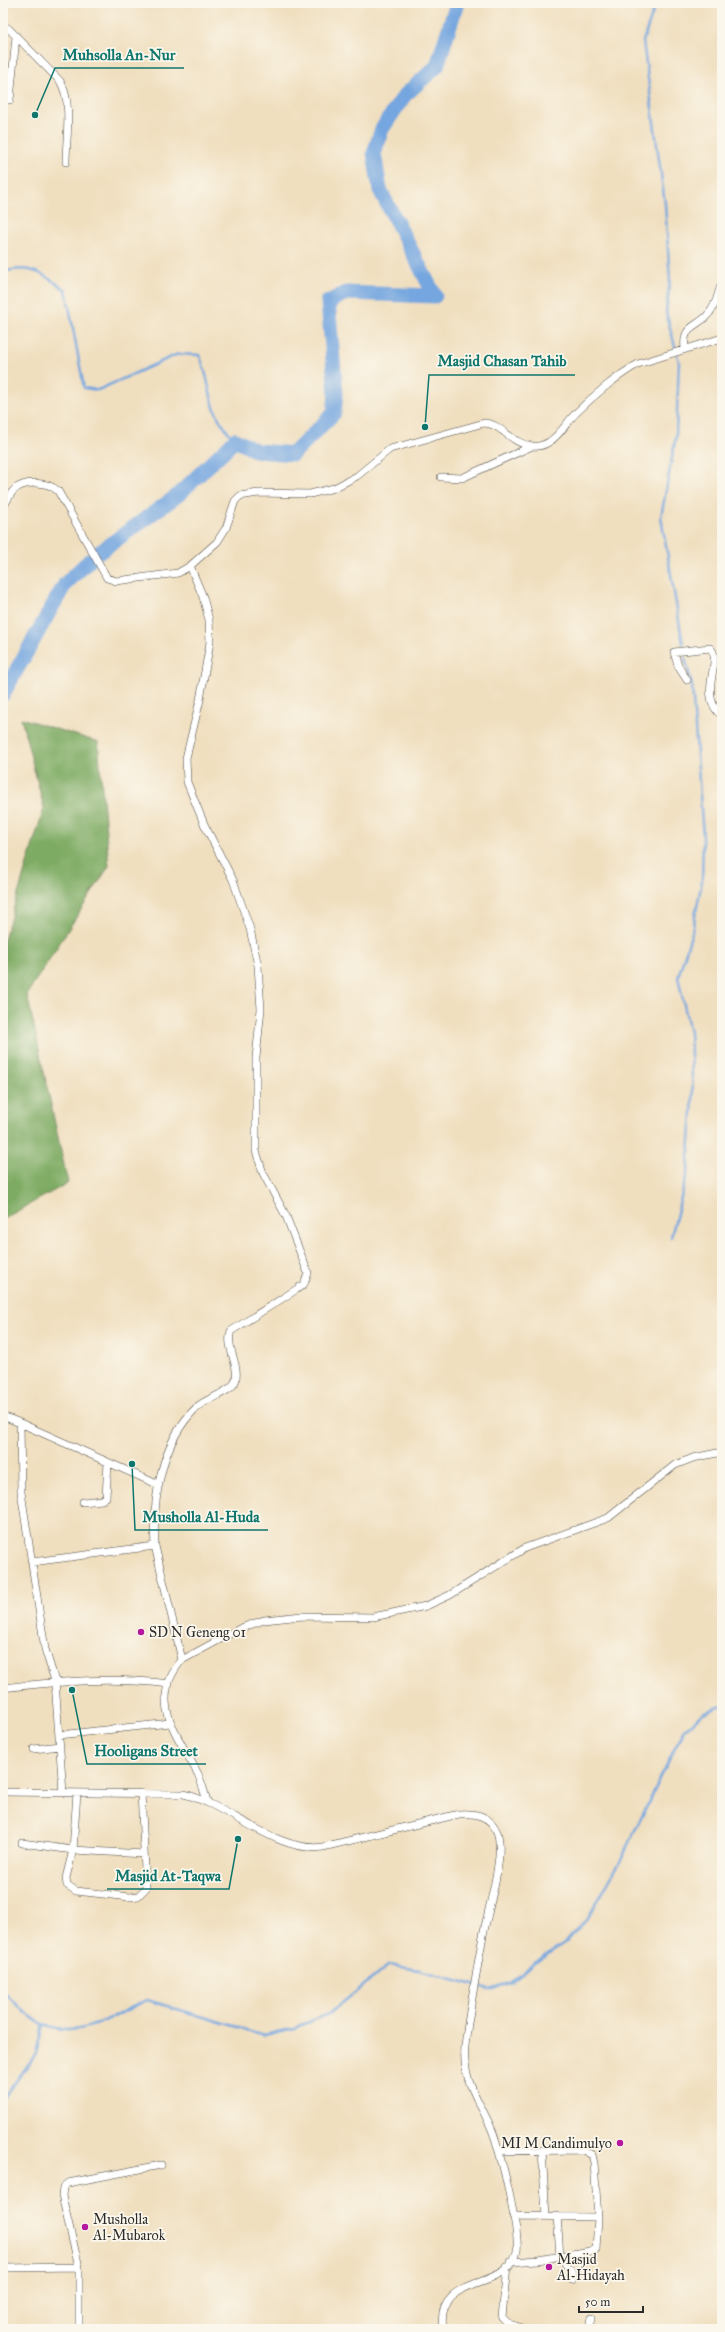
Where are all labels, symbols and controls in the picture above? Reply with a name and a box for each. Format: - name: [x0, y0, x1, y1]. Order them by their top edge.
- callout: Muhsolla An-Nur: [55, 41, 184, 68]
- text: Muhsolla An-Nur: [63, 46, 176, 64]
- callout: Masjid Chasan Tahib: [429, 348, 575, 375]
- text: Masjid Chasan Tahib: [437, 352, 567, 371]
- callout: Musholla Al-Huda: [135, 1503, 268, 1530]
- text: Musholla Al-Huda: [142, 1508, 260, 1526]
- place label: SD N Geneng 01: [149, 1624, 247, 1641]
- marker: SD N Geneng 01: [136, 1627, 146, 1637]
- callout: Hooligans Street: [87, 1737, 206, 1764]
- text: Hooligans Street: [94, 1742, 199, 1761]
- callout: Masjid At-Taqwa: [107, 1862, 229, 1889]
- text: Masjid At-Taqwa: [115, 1867, 222, 1886]
- place label: MI M Candimulyo: [501, 2135, 612, 2152]
- marker: MI M Candimulyo: [615, 2138, 625, 2148]
- place label: Musholla Al-Mubarok: [92, 2211, 166, 2244]
- marker: Musholla Al-Mubarok: [80, 2222, 90, 2232]
- place label: Masjid Al-Hidayah: [556, 2251, 625, 2284]
- marker: Masjid Al-Hidayah: [544, 2262, 554, 2272]
- scale bar: [579, 2288, 643, 2314]
- text: 50 m: [585, 2295, 610, 2309]

